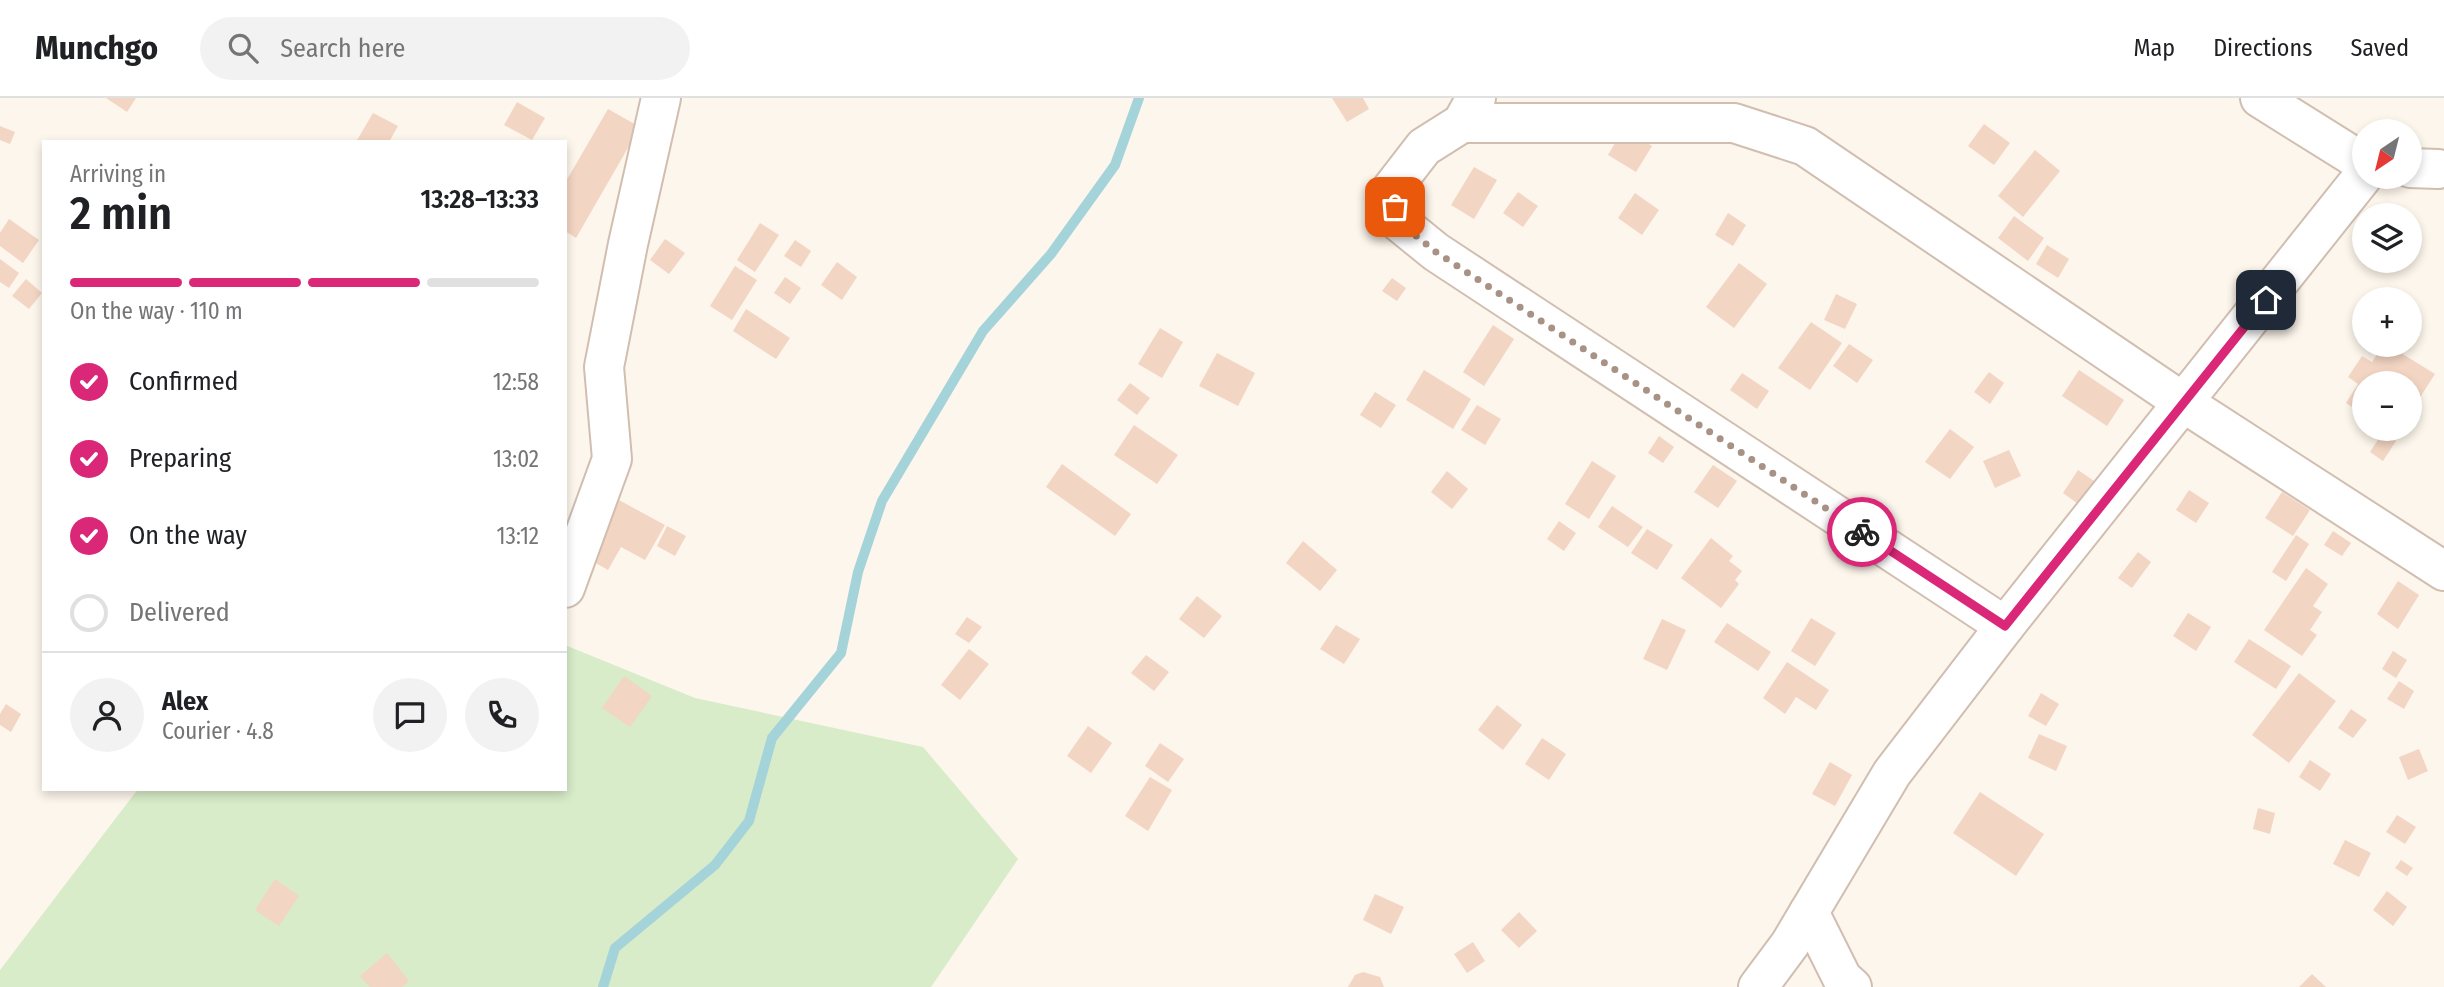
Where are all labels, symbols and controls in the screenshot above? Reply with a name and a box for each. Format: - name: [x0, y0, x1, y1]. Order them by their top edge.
- search box: [200, 17, 690, 80]
- text: Munchgo: [35, 28, 158, 68]
- icon: search: [224, 29, 262, 67]
- text: Search here: [280, 33, 405, 64]
- text: Map: [2134, 34, 2175, 62]
- text: Directions: [2213, 34, 2312, 62]
- text: Saved: [2350, 34, 2409, 62]
- north arrow: [2352, 119, 2422, 189]
- map controls: [2352, 119, 2422, 441]
- text: Arriving in: [70, 160, 166, 188]
- pin: [1365, 177, 1425, 237]
- text: 13:28–13:33: [420, 184, 539, 215]
- text: 2 min: [70, 186, 172, 241]
- icon: bag: [1376, 188, 1414, 226]
- button: layers: [2352, 203, 2422, 273]
- pin: [2236, 270, 2296, 330]
- icon: home: [2247, 281, 2285, 319]
- button: +: [2352, 287, 2422, 357]
- text: On the way · 110 m: [70, 297, 243, 325]
- icon: check: [70, 363, 108, 401]
- text: Confirmed: [129, 366, 239, 397]
- text: 12:58: [493, 368, 539, 396]
- button: −: [2352, 371, 2422, 441]
- icon: check: [70, 440, 108, 478]
- text: Preparing: [129, 443, 231, 474]
- text: 13:02: [493, 445, 539, 473]
- courier: [1827, 497, 1897, 567]
- icon: bike: [1843, 513, 1881, 551]
- icon: check: [70, 517, 108, 555]
- text: On the way: [129, 520, 247, 551]
- text: 13:12: [497, 522, 539, 550]
- text: Delivered: [129, 597, 230, 628]
- button: person: [70, 678, 144, 752]
- button: chat: [373, 678, 447, 752]
- button: phone: [465, 678, 539, 752]
- text: Alex: [162, 686, 208, 717]
- text: Courier · 4.8: [162, 717, 274, 745]

